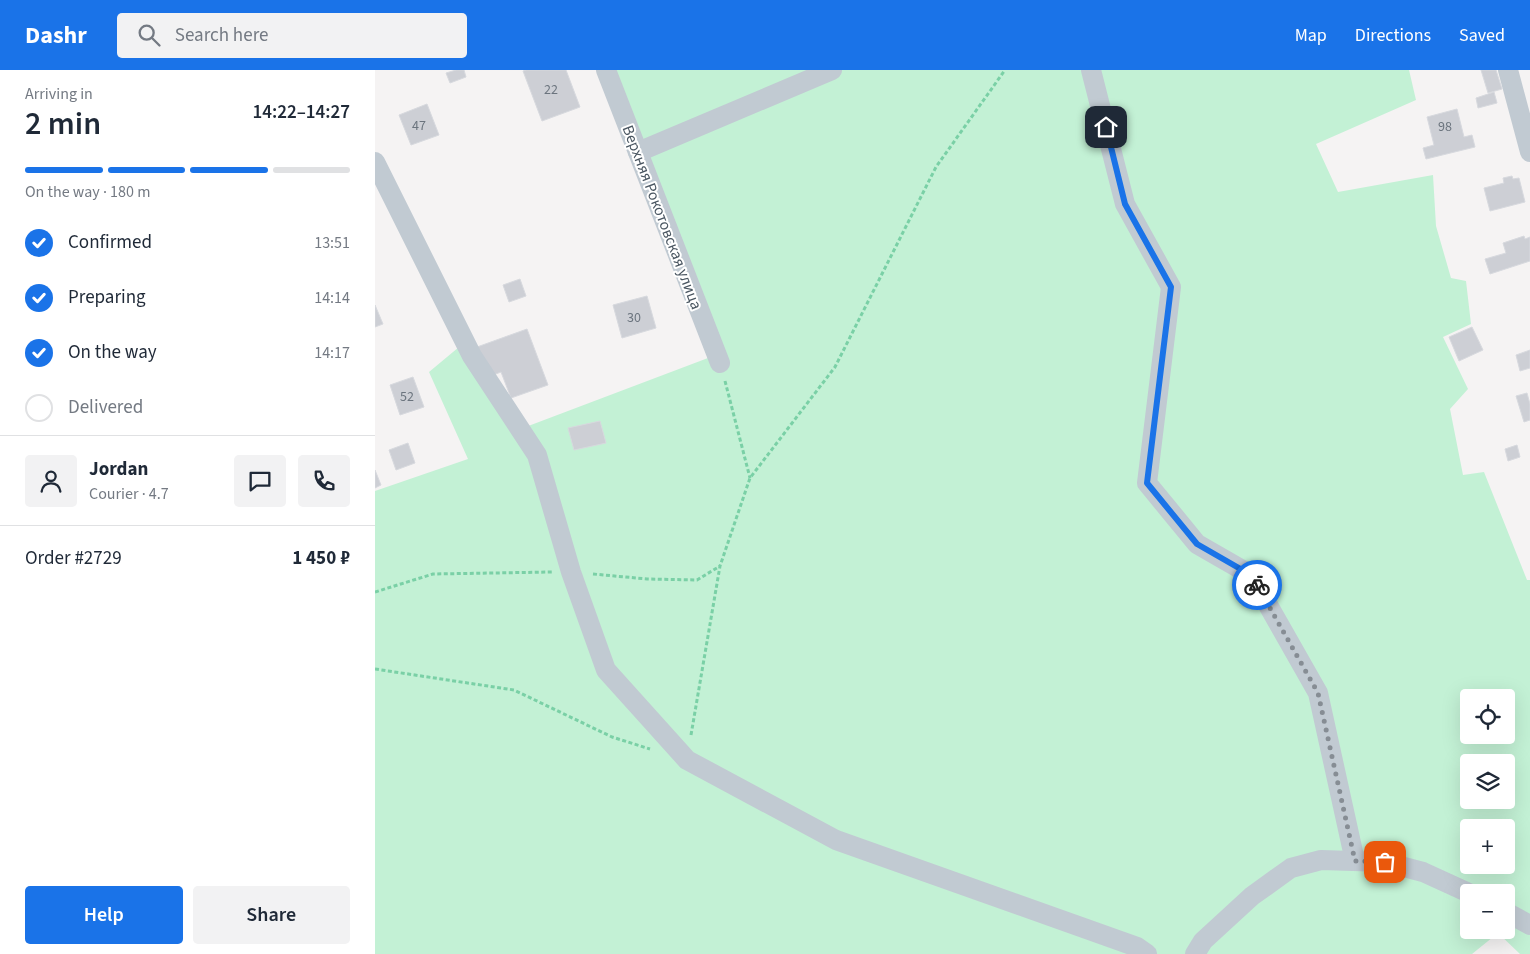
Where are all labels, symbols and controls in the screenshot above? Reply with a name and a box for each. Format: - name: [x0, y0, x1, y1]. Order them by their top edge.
- search box: [117, 13, 467, 58]
- text: Dashr: [25, 18, 87, 53]
- icon: search: [135, 21, 163, 49]
- text: Search here: [175, 22, 268, 49]
- text: Map: [1295, 23, 1327, 48]
- text: Directions: [1355, 23, 1431, 48]
- text: Saved: [1459, 23, 1505, 48]
- house number: 22: [544, 80, 558, 100]
- text: Arriving in: [25, 83, 93, 105]
- text: 14:22–14:27: [252, 99, 350, 126]
- text: 2 min: [25, 101, 101, 147]
- pin: [1085, 106, 1127, 148]
- icon: home: [1092, 113, 1120, 141]
- house number: 47: [412, 116, 426, 136]
- house number: 98: [1438, 117, 1452, 137]
- street label: Верхняя Рокотовская улица: [617, 122, 707, 313]
- text: On the way · 180 m: [25, 181, 150, 203]
- icon: check: [25, 229, 53, 257]
- text: Confirmed: [68, 229, 152, 256]
- text: 13:51: [314, 232, 350, 254]
- icon: check: [25, 284, 53, 312]
- text: Preparing: [68, 284, 146, 311]
- text: 14:14: [314, 287, 350, 309]
- house number: 30: [627, 308, 641, 328]
- icon: check: [25, 339, 53, 367]
- text: On the way: [68, 339, 157, 366]
- text: 14:17: [314, 342, 350, 364]
- house number: 52: [400, 387, 414, 407]
- text: Delivered: [68, 394, 143, 421]
- button: person: [25, 455, 77, 507]
- button: chat: [234, 455, 286, 507]
- button: phone: [298, 455, 350, 507]
- text: Jordan: [89, 456, 148, 483]
- text: Courier · 4.7: [89, 483, 169, 505]
- text: Order #2729: [25, 545, 122, 572]
- text: 1 450 ₽: [292, 545, 350, 572]
- courier: [1232, 560, 1282, 610]
- icon: bike: [1243, 571, 1271, 599]
- map controls: [1460, 689, 1515, 939]
- button: locate: [1460, 689, 1515, 744]
- button: layers: [1460, 754, 1515, 809]
- button: +: [1460, 819, 1515, 874]
- pin: [1364, 841, 1406, 883]
- icon: bag: [1371, 848, 1399, 876]
- button: −: [1460, 884, 1515, 939]
- button: Help: [25, 886, 183, 944]
- button: Share: [193, 886, 350, 944]

